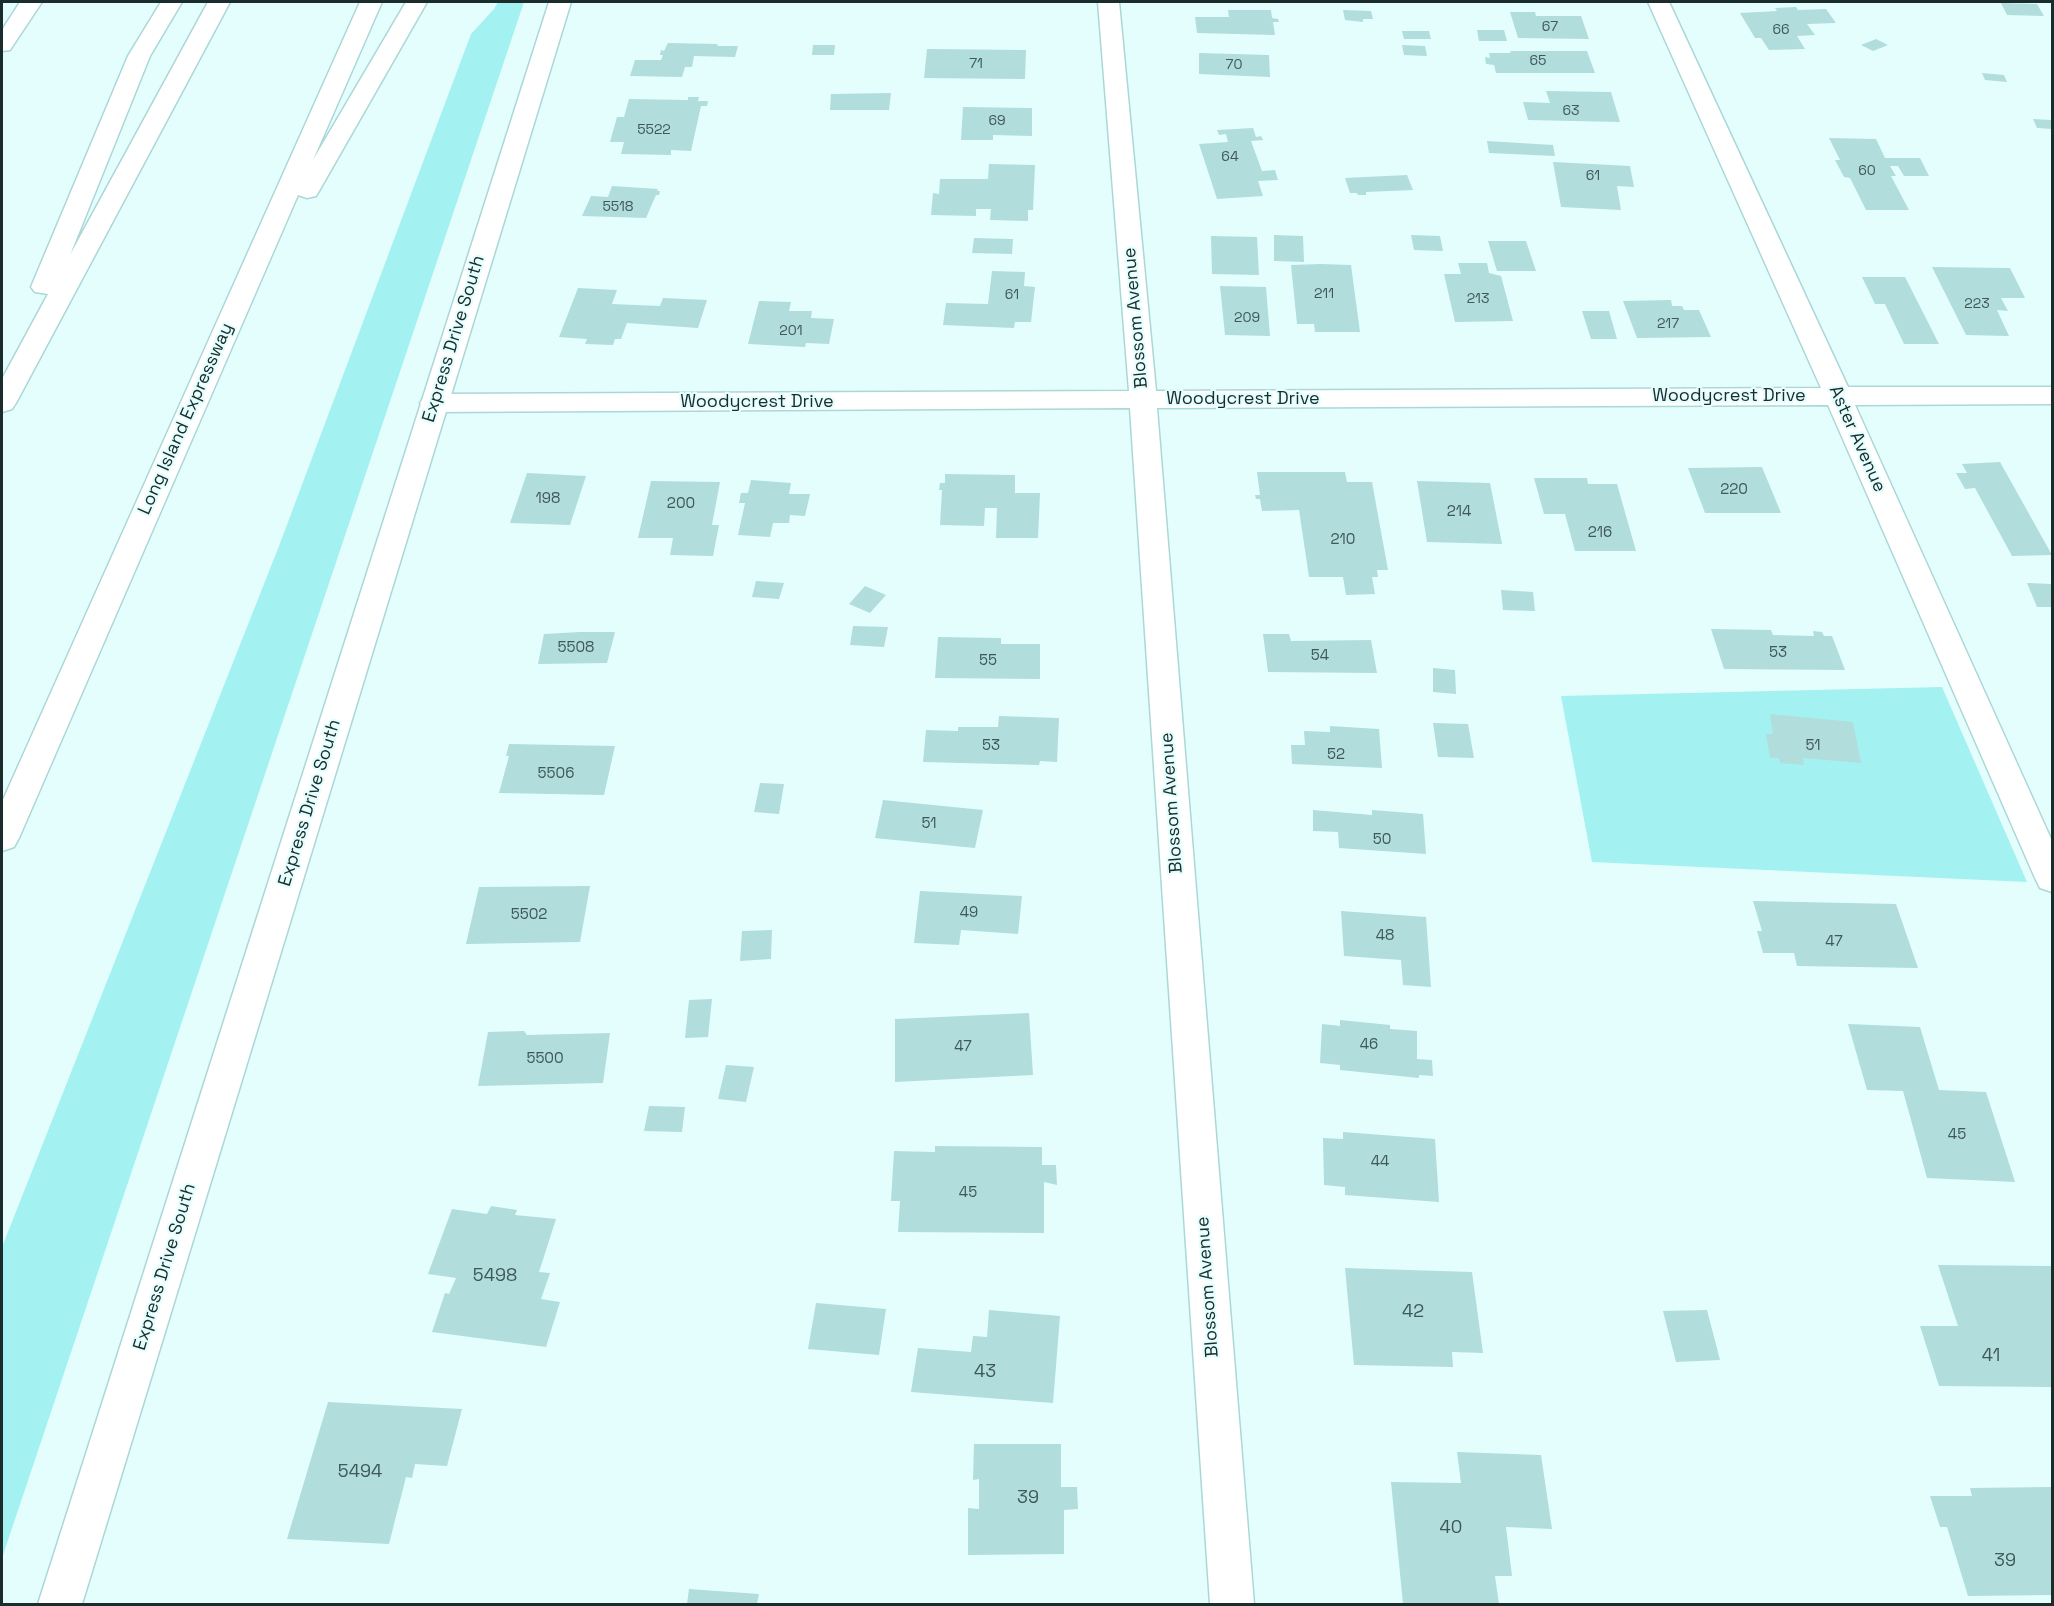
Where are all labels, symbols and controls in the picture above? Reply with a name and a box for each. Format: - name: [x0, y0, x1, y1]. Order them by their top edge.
- house number: 67: [1542, 19, 1558, 35]
- house number: 66: [1772, 22, 1790, 38]
- house number: 65: [1530, 53, 1546, 69]
- house number: 71: [969, 56, 983, 72]
- house number: 70: [1226, 57, 1242, 73]
- house number: 63: [1562, 103, 1580, 119]
- house number: 69: [988, 113, 1006, 129]
- house number: 5522: [637, 122, 671, 138]
- house number: 64: [1221, 149, 1239, 165]
- house number: 60: [1858, 163, 1876, 179]
- house number: 61: [1586, 168, 1600, 184]
- house number: 5518: [602, 199, 634, 215]
- street label: Blossom Avenue: [1119, 247, 1153, 389]
- street label: Express Drive South: [418, 253, 490, 425]
- house number: 211: [1314, 286, 1334, 302]
- house number: 61: [1005, 287, 1019, 303]
- house number: 213: [1467, 291, 1489, 307]
- house number: 223: [1964, 296, 1990, 312]
- house number: 209: [1234, 310, 1260, 326]
- house number: 217: [1657, 316, 1679, 332]
- street label: Long Island Expressway: [134, 320, 238, 518]
- house number: 201: [779, 323, 803, 339]
- street label: Aster Avenue: [1824, 382, 1890, 496]
- street label: Woodycrest Drive: [1652, 385, 1806, 407]
- street label: Woodycrest Drive: [1166, 388, 1320, 410]
- street label: Woodycrest Drive: [680, 391, 834, 413]
- house number: 220: [1720, 481, 1748, 499]
- house number: 198: [536, 490, 560, 508]
- house number: 200: [667, 495, 695, 513]
- house number: 214: [1447, 503, 1471, 521]
- house number: 216: [1588, 524, 1612, 542]
- house number: 210: [1331, 531, 1355, 549]
- house number: 5508: [558, 639, 594, 657]
- house number: 53: [1769, 644, 1787, 662]
- house number: 54: [1311, 647, 1329, 665]
- house number: 55: [979, 652, 997, 670]
- street label: Express Drive South: [274, 717, 346, 889]
- street label: Blossom Avenue: [1156, 732, 1188, 874]
- house number: 53: [982, 737, 1000, 755]
- house number: 51: [1805, 737, 1821, 755]
- house number: 52: [1327, 746, 1345, 764]
- house number: 5506: [538, 765, 574, 783]
- house number: 51: [921, 815, 937, 833]
- house number: 50: [1373, 831, 1391, 849]
- house number: 49: [960, 904, 978, 922]
- house number: 5502: [511, 906, 547, 924]
- house number: 48: [1376, 927, 1394, 945]
- house number: 47: [1825, 933, 1843, 951]
- house number: 46: [1360, 1036, 1378, 1054]
- house number: 47: [954, 1038, 972, 1056]
- house number: 5500: [526, 1050, 564, 1068]
- house number: 45: [1948, 1126, 1966, 1144]
- house number: 44: [1371, 1153, 1389, 1171]
- street label: Express Drive South: [129, 1181, 201, 1353]
- house number: 45: [959, 1184, 977, 1202]
- street label: Blossom Avenue: [1192, 1216, 1224, 1358]
- house number: 5498: [473, 1265, 517, 1287]
- house number: 42: [1402, 1301, 1424, 1323]
- house number: 41: [1982, 1345, 2000, 1367]
- house number: 43: [974, 1361, 996, 1383]
- house number: 5494: [338, 1461, 382, 1483]
- house number: 39: [1017, 1487, 1039, 1509]
- house number: 40: [1440, 1517, 1462, 1539]
- house number: 39: [1994, 1550, 2016, 1572]

